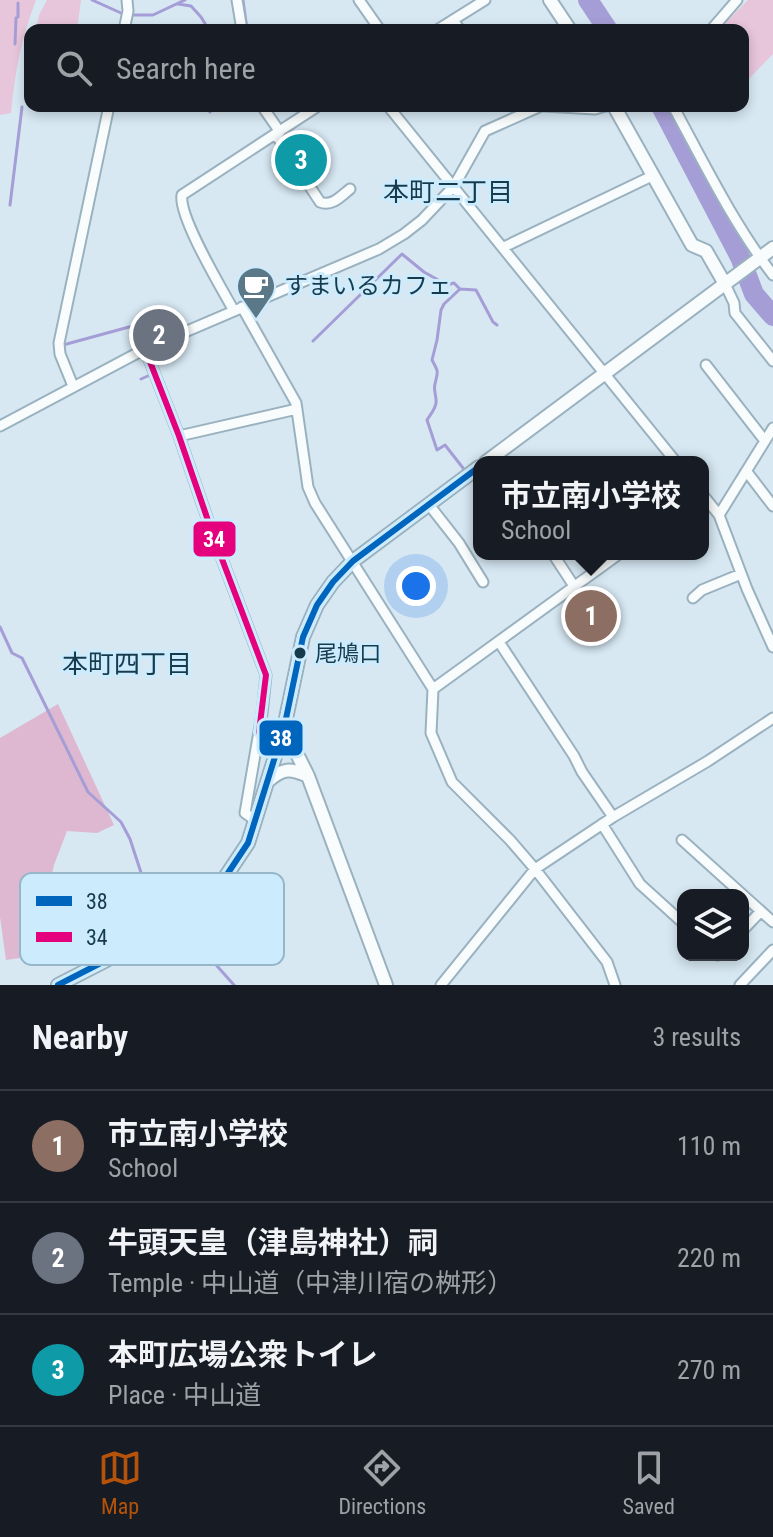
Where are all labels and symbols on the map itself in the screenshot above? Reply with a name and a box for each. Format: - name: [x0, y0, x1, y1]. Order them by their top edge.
- pin: 3: [275, 130, 327, 190]
- district label: 本町二丁目: [383, 177, 513, 207]
- cafe icon: すまいるカフェ: [235, 265, 277, 320]
- place label: すまいるカフェ: [284, 272, 452, 300]
- pin: 2: [133, 305, 185, 365]
- line badge: 34: [192, 520, 237, 558]
- text: 34: [203, 527, 225, 552]
- your location: [396, 566, 436, 606]
- pin: 1: [565, 586, 617, 646]
- place label: 尾鳩口: [315, 641, 381, 666]
- marker: 尾鳩口: [292, 645, 308, 661]
- district label: 本町四丁目: [62, 649, 192, 679]
- line badge: 38: [258, 719, 304, 757]
- text: 38: [270, 726, 292, 751]
- legend: [20, 873, 284, 965]
- text: 38: [86, 889, 108, 914]
- text: 34: [86, 925, 108, 950]

